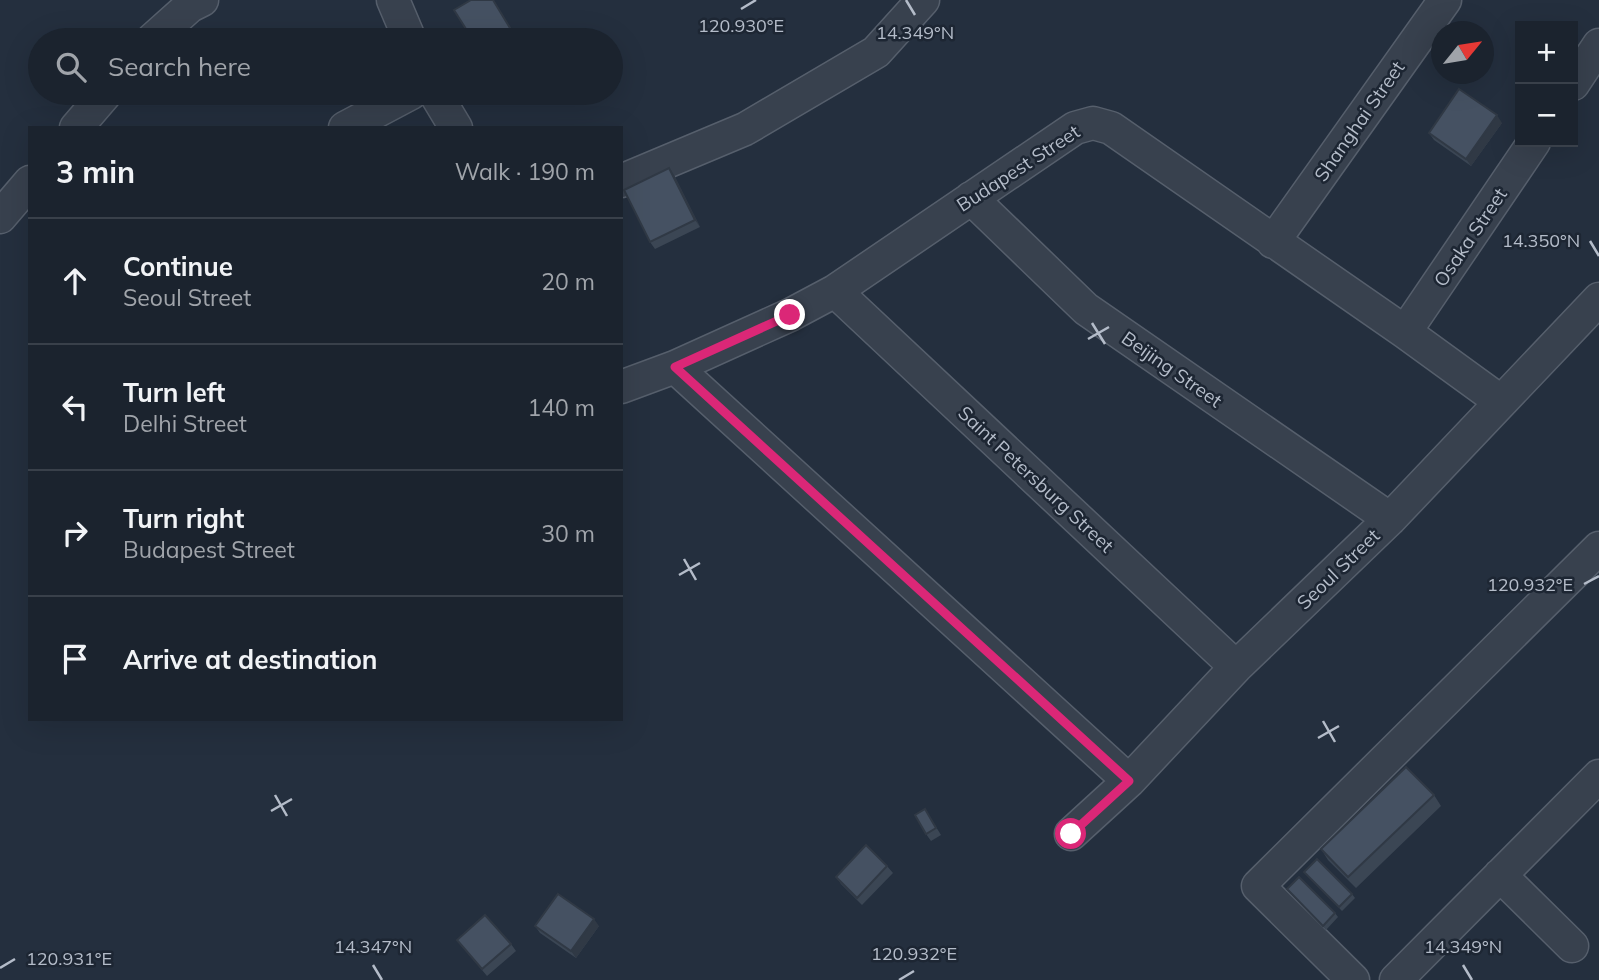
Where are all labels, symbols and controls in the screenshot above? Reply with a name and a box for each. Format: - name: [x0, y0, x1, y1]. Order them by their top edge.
- text: 120.930°E: [698, 14, 784, 37]
- text: 14.349°N: [876, 21, 954, 44]
- north arrow: [1431, 21, 1494, 84]
- map controls: [1515, 21, 1578, 147]
- button: +: [1515, 21, 1578, 84]
- search box: [28, 28, 623, 105]
- icon: search: [52, 48, 90, 86]
- text: Search here: [108, 50, 251, 83]
- street label: Shanghai Street: [1309, 56, 1410, 186]
- button: −: [1515, 84, 1578, 147]
- street label: Budapest Street: [952, 119, 1084, 217]
- text: 3 min: [56, 153, 135, 191]
- text: Walk · 190 m: [455, 157, 595, 186]
- street label: Osaka Street: [1428, 183, 1512, 291]
- text: 14.350°N: [1502, 229, 1580, 252]
- text: Continue: [123, 250, 233, 283]
- icon: ahead: [56, 262, 94, 300]
- text: 20 m: [541, 267, 595, 296]
- text: Seoul Street: [123, 283, 251, 312]
- route end: [774, 299, 805, 330]
- street label: Beijing Street: [1117, 326, 1227, 413]
- text: Turn left: [123, 376, 225, 409]
- icon: left: [56, 388, 94, 426]
- text: 140 m: [527, 393, 595, 422]
- street label: Saint Petersburg Street: [953, 401, 1119, 558]
- text: Delhi Street: [123, 409, 247, 438]
- text: Turn right: [123, 502, 244, 535]
- icon: right: [56, 514, 94, 552]
- text: 30 m: [541, 519, 595, 548]
- street label: Seoul Street: [1292, 523, 1385, 614]
- text: Budapest Street: [123, 535, 295, 564]
- text: 120.932°E: [1487, 573, 1573, 596]
- icon: arrive: [56, 640, 94, 678]
- text: Arrive at destination: [123, 643, 378, 676]
- route start: [1055, 818, 1086, 849]
- text: 14.347°N: [334, 935, 412, 958]
- text: 14.349°N: [1424, 935, 1502, 958]
- text: 120.932°E: [871, 942, 957, 965]
- text: 120.931°E: [26, 947, 112, 970]

